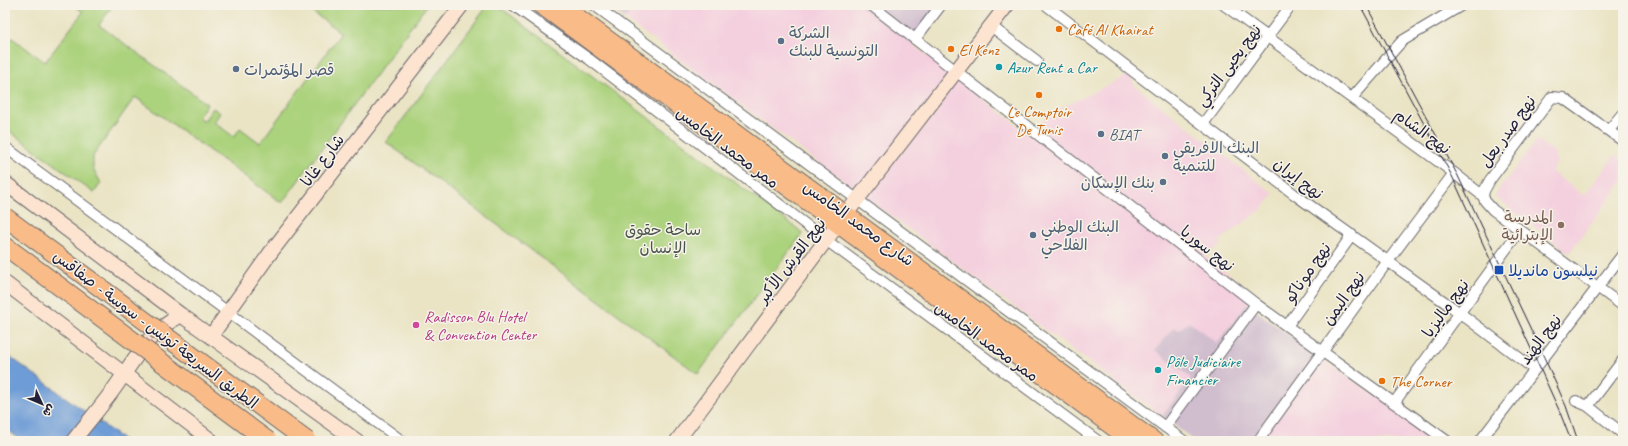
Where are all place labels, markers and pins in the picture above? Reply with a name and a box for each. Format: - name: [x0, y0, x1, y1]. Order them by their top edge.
- place label: Café Al Khairat: [1067, 20, 1154, 40]
- place label: الشركة التونسية للبنك: [789, 23, 878, 61]
- marker: Café Al Khairat: [1054, 24, 1064, 34]
- marker: الشركة التونسية للبنك: [776, 36, 786, 46]
- place label: El Kenz: [959, 40, 1000, 60]
- marker: El Kenz: [946, 44, 956, 54]
- place label: Azur Rent a Car: [1007, 58, 1098, 78]
- place label: قصر المؤتمرات: [244, 60, 334, 80]
- marker: Azur Rent a Car: [994, 62, 1004, 72]
- marker: قصر المؤتمرات: [231, 64, 241, 74]
- marker: Le Comptoir De Tunis: [1034, 90, 1044, 100]
- place label: Le Comptoir De Tunis: [1007, 102, 1073, 140]
- place label: BIAT: [1109, 125, 1142, 145]
- marker: BIAT: [1096, 129, 1106, 139]
- place label: البنك الافريقي للتنمية: [1173, 138, 1259, 176]
- marker: البنك الافريقي للتنمية: [1160, 151, 1170, 161]
- place label: بنك الإسكان: [1081, 173, 1155, 193]
- marker: بنك الإسكان: [1158, 177, 1168, 187]
- place label: المدرسة الإبترائية: [1501, 207, 1553, 245]
- place label: البنك الوطني الفلاحي: [1041, 217, 1119, 259]
- marker: المدرسة الإبترائية: [1556, 220, 1566, 230]
- marker: البنك الوطني الفلاحي: [1028, 230, 1038, 240]
- place label: نيلسون مانديلا: [1508, 261, 1598, 281]
- marker: نيلسون مانديلا: [1493, 264, 1505, 276]
- place label: Radisson Blu Hotel & Convention Center: [424, 307, 537, 345]
- marker: Radisson Blu Hotel & Convention Center: [411, 320, 421, 330]
- place label: Pôle Judiciaire Financier: [1166, 352, 1242, 390]
- marker: Pôle Judiciaire Financier: [1153, 365, 1163, 375]
- place label: The Corner: [1390, 372, 1454, 392]
- marker: The Corner: [1377, 376, 1387, 386]

